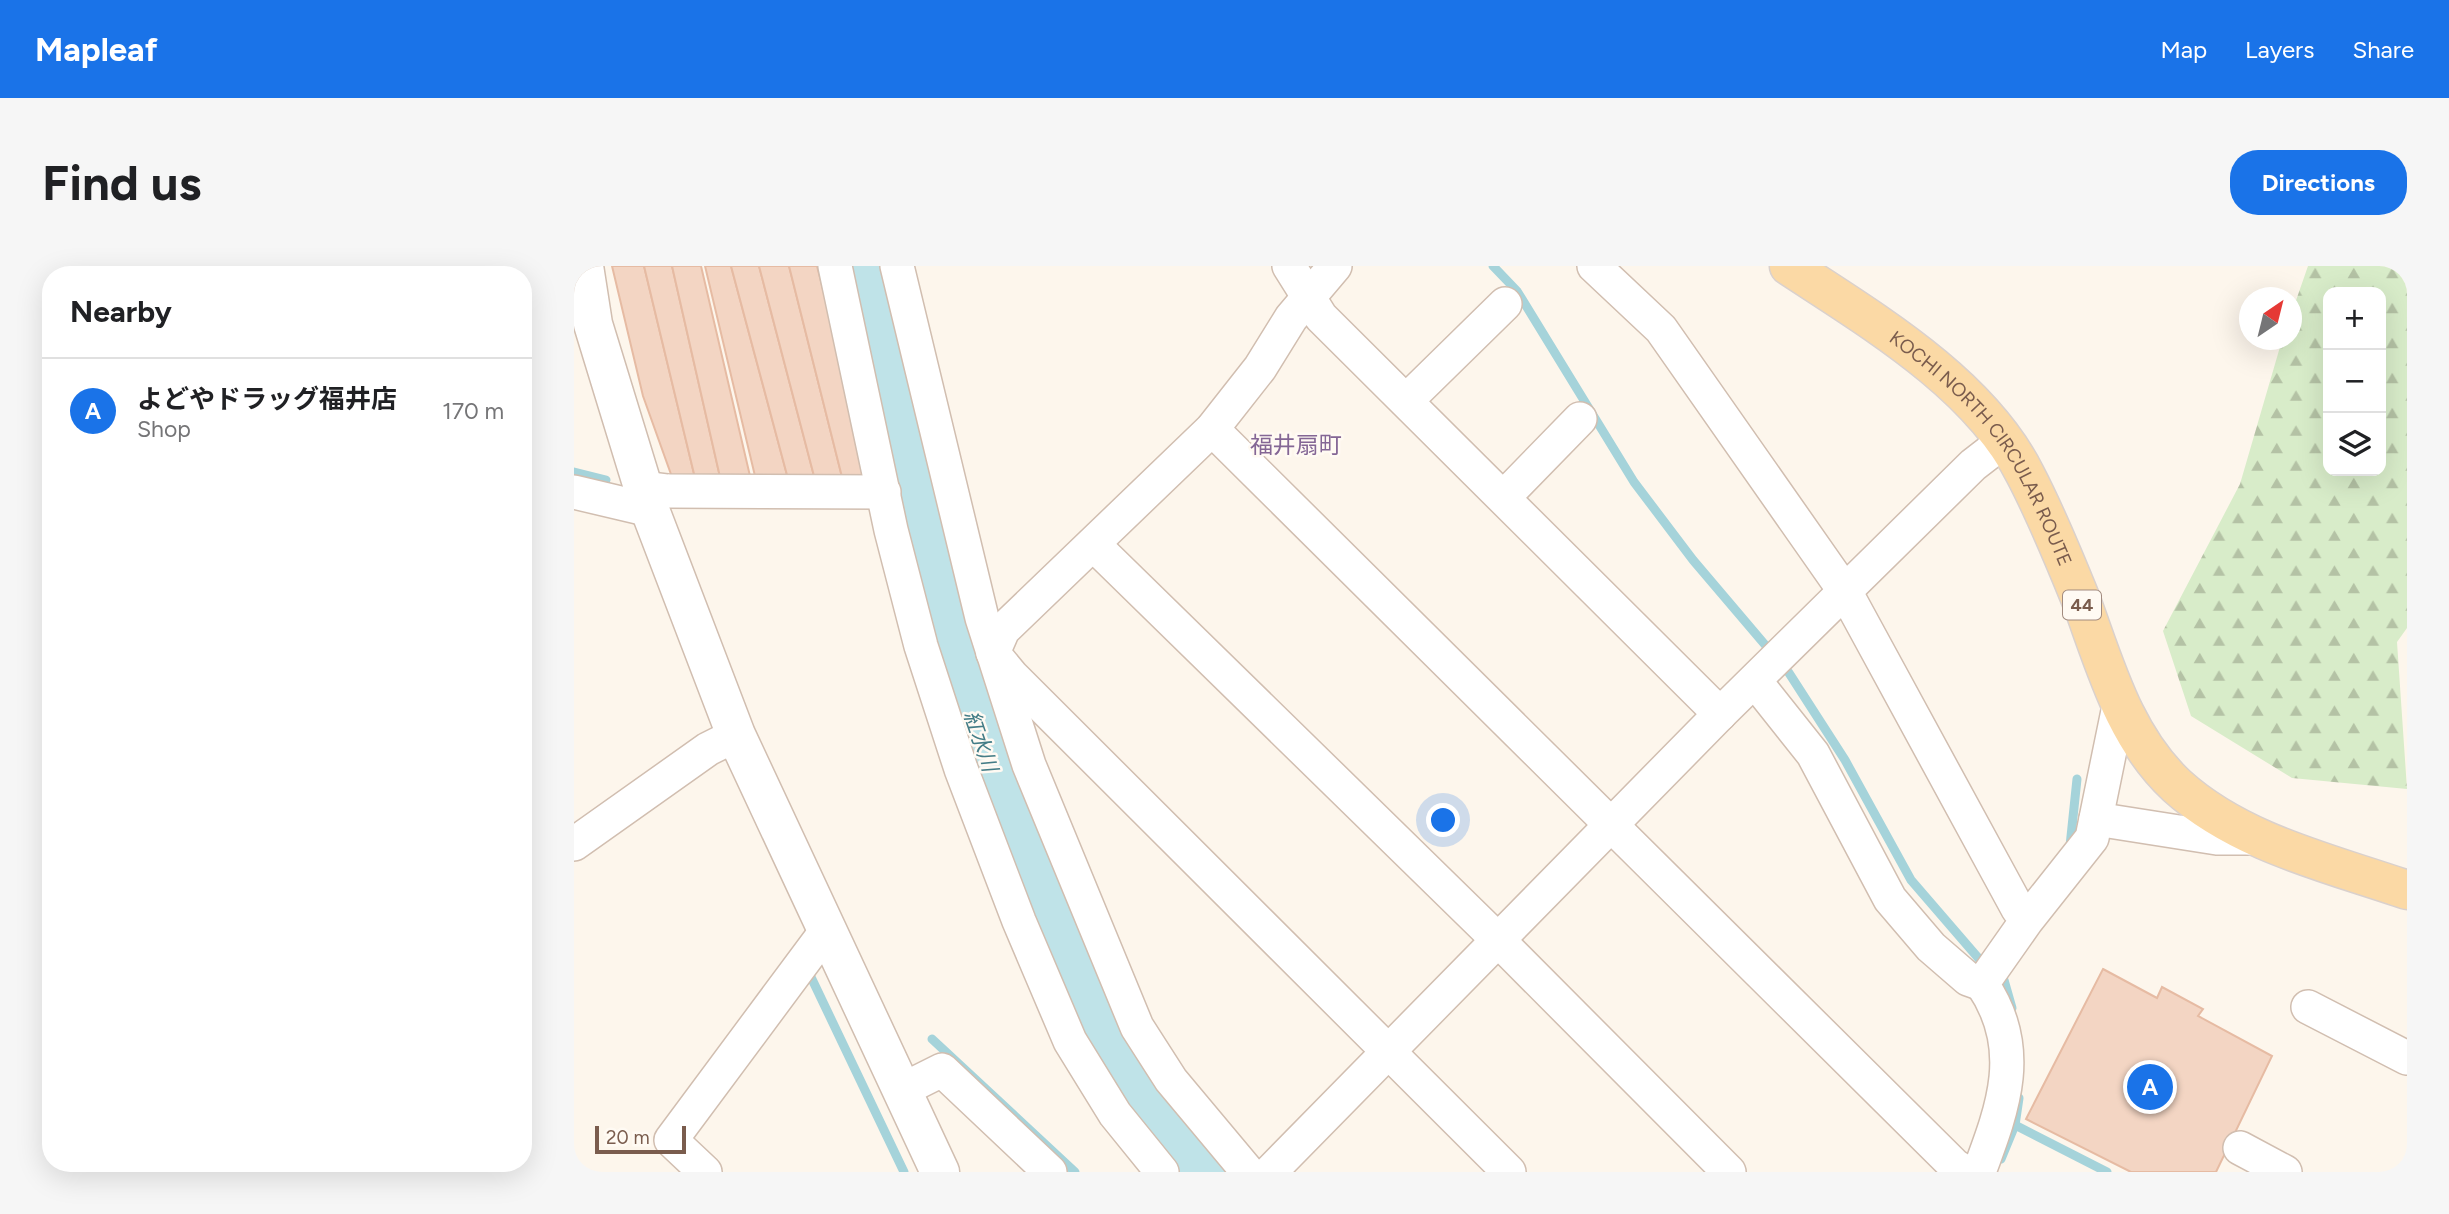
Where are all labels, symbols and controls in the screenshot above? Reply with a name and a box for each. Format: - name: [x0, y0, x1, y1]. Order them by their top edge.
- text: Mapleaf: [35, 30, 158, 69]
- text: Map: [2160, 35, 2207, 64]
- text: Layers: [2245, 35, 2314, 64]
- text: Share: [2352, 35, 2414, 64]
- button: Directions: [2230, 150, 2407, 215]
- text: Find us: [42, 153, 201, 212]
- north arrow: [2239, 287, 2302, 350]
- map controls: [2323, 287, 2386, 476]
- button: +: [2323, 287, 2386, 350]
- text: Nearby: [70, 293, 172, 330]
- street label: KOCHI NORTH CIRCULAR ROUTE: [1885, 326, 2077, 569]
- button: −: [2323, 350, 2386, 413]
- text: よどやドラッグ福井店: [137, 383, 397, 415]
- text: A: [85, 397, 101, 425]
- text: 170 m: [442, 397, 504, 425]
- button: layers: [2323, 413, 2386, 476]
- text: Shop: [137, 415, 191, 443]
- district label: 福井扇町: [1250, 431, 1342, 459]
- road number: 44: [2063, 590, 2101, 620]
- water label: 紅水川: [959, 707, 1004, 777]
- your location: [1426, 803, 1460, 837]
- pin: A: [2127, 1061, 2173, 1113]
- scale bar: [595, 1123, 686, 1155]
- text: 20 m: [606, 1126, 650, 1149]

